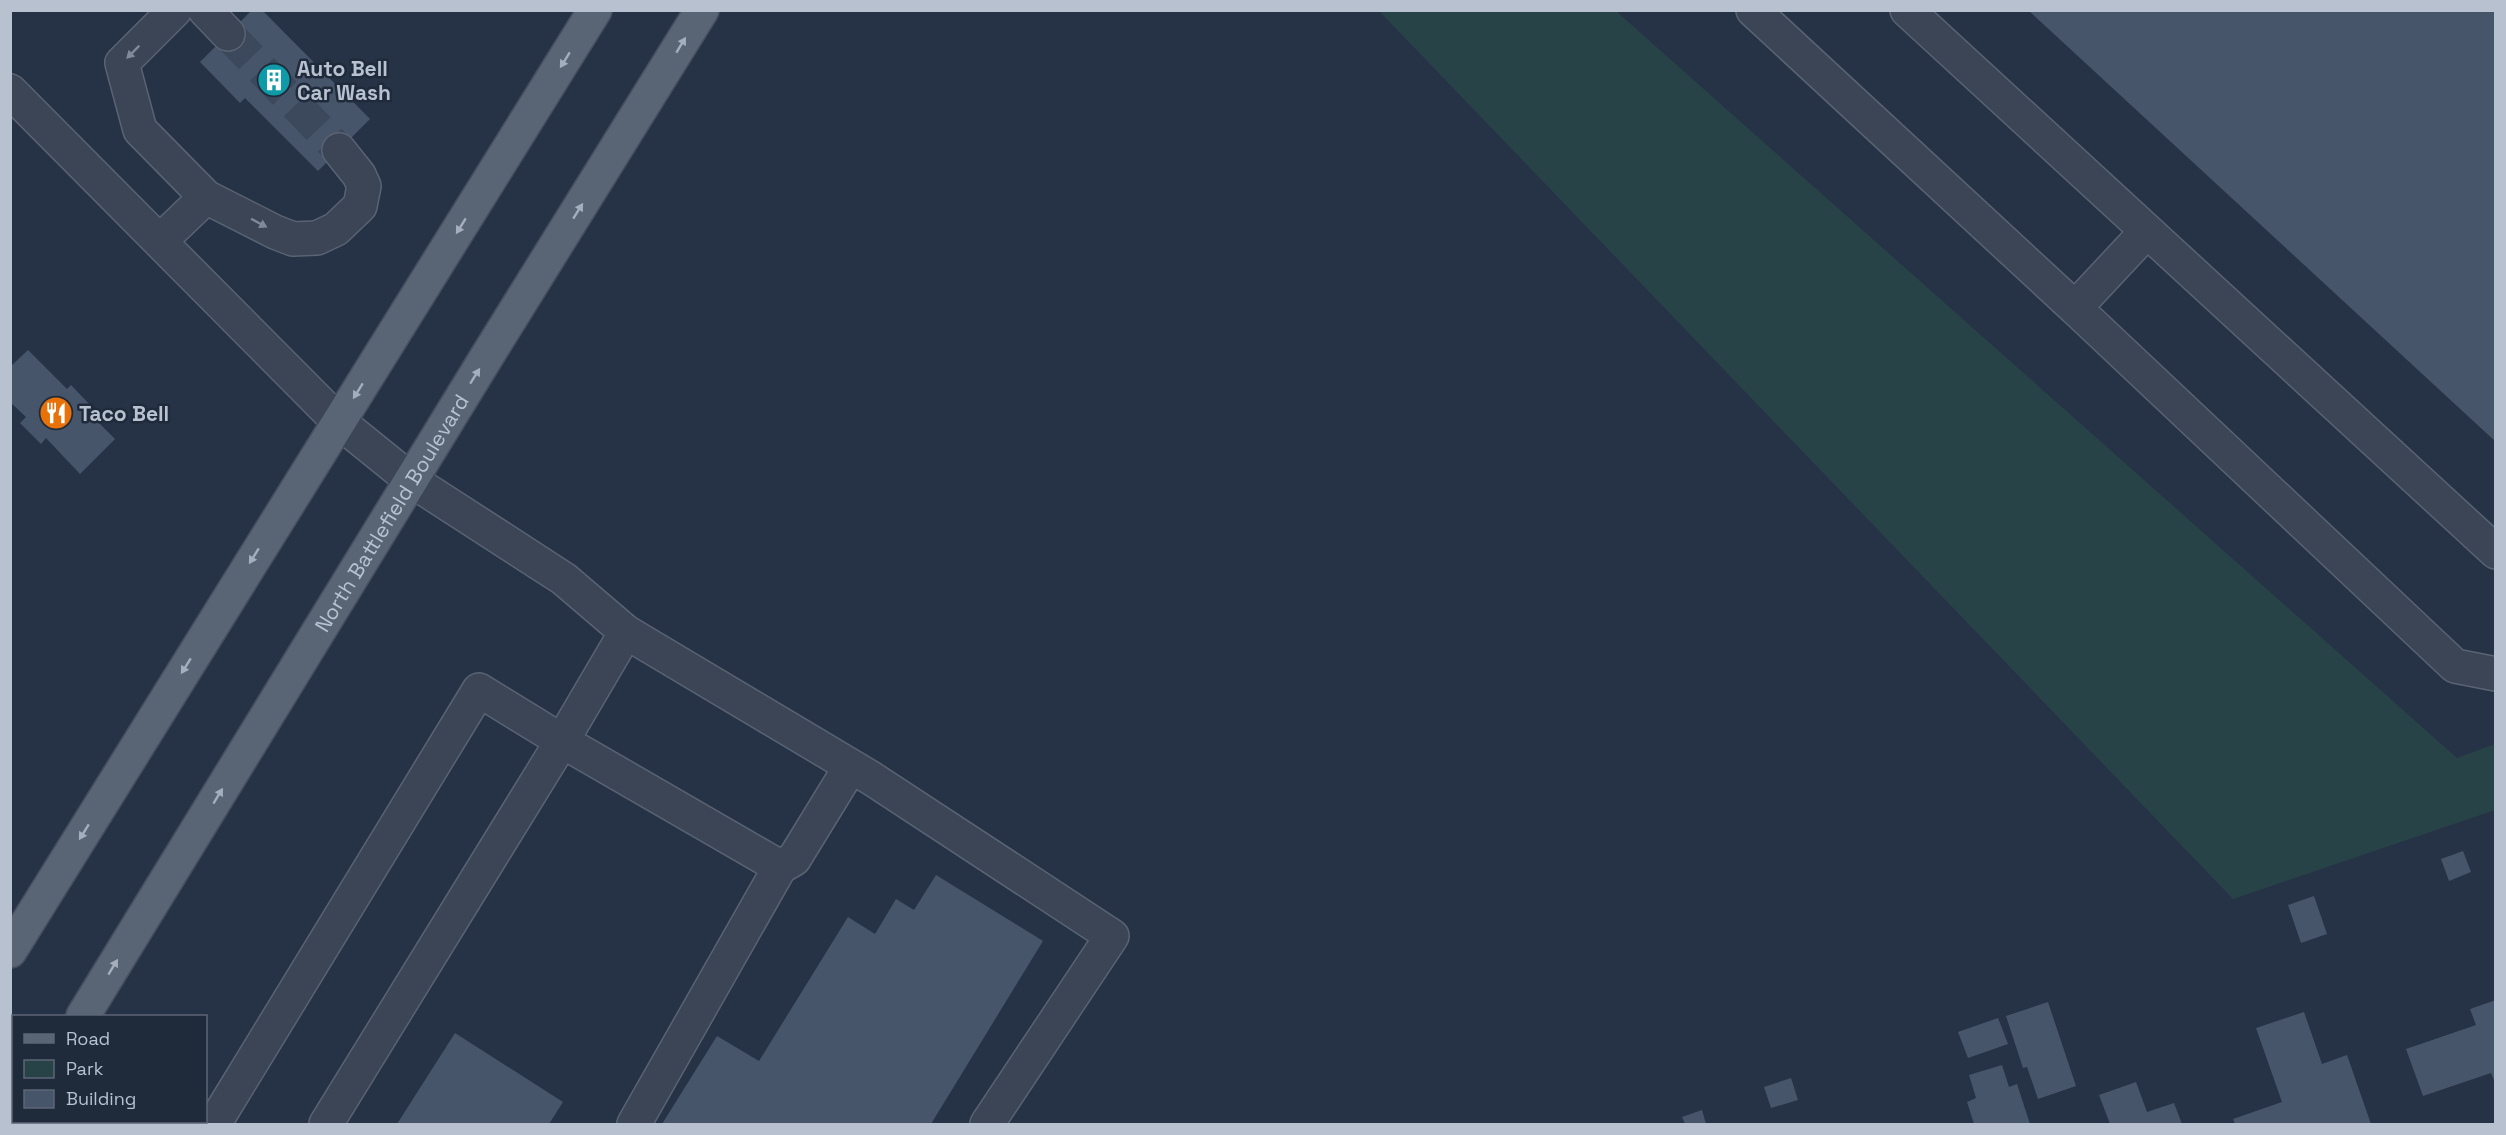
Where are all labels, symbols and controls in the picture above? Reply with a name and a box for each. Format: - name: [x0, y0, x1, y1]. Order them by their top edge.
- one-way arrow: [676, 36, 686, 53]
- one-way arrow: [127, 44, 141, 58]
- one-way arrow: [559, 52, 570, 69]
- place label: Auto Bell Car Wash: [297, 55, 391, 106]
- building icon: Auto Bell Car Wash: [256, 62, 292, 98]
- one-way arrow: [572, 203, 583, 219]
- one-way arrow: [250, 218, 267, 228]
- one-way arrow: [456, 218, 467, 234]
- one-way arrow: [469, 368, 480, 384]
- one-way arrow: [352, 383, 363, 399]
- street label: North Battlefield Boulevard: [308, 389, 474, 637]
- restaurant icon: Taco Bell: [38, 395, 74, 431]
- place label: Taco Bell: [79, 400, 169, 427]
- one-way arrow: [249, 548, 260, 564]
- one-way arrow: [181, 658, 192, 674]
- one-way arrow: [212, 788, 223, 804]
- one-way arrow: [78, 824, 89, 840]
- one-way arrow: [108, 959, 119, 975]
- legend: [12, 1015, 207, 1123]
- text: Road: [66, 1027, 110, 1050]
- text: Park: [66, 1057, 104, 1080]
- text: Building: [66, 1087, 136, 1110]

